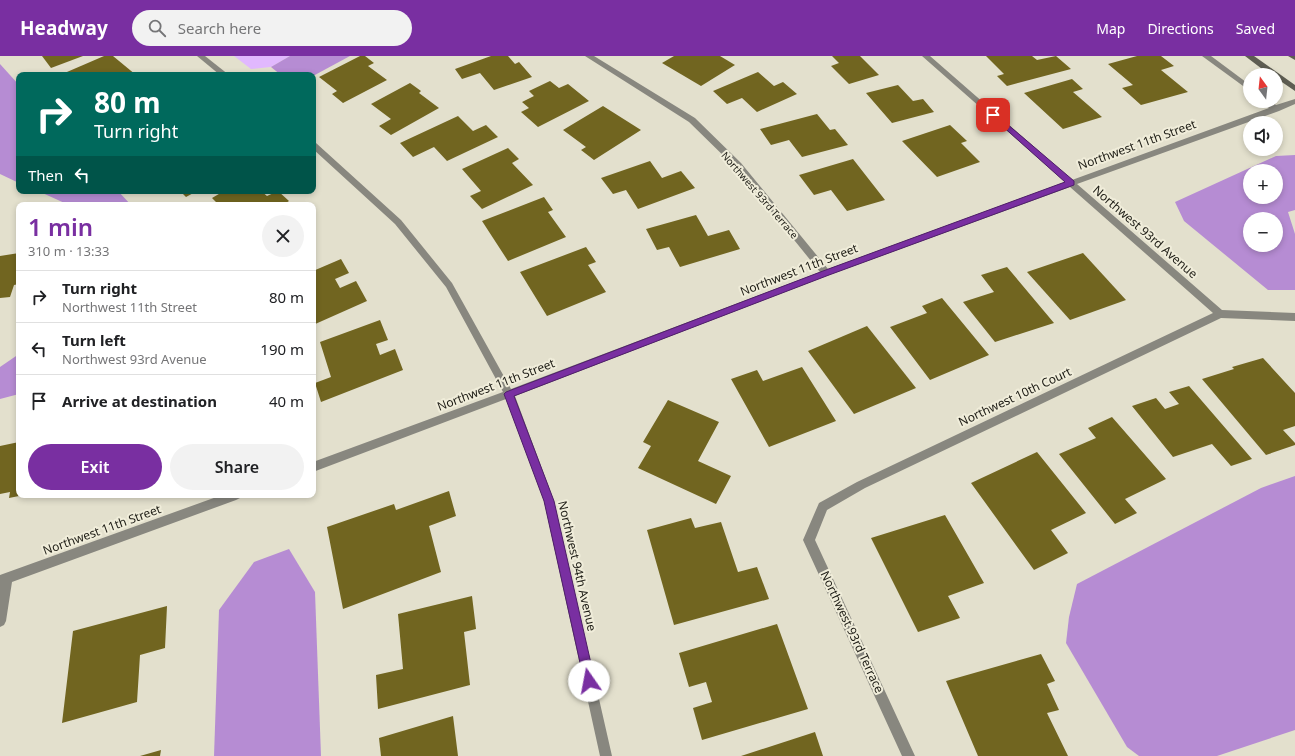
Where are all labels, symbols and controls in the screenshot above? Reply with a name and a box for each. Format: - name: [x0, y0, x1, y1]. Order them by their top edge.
- search box: [132, 10, 412, 46]
- text: Headway: [20, 15, 108, 41]
- icon: search: [146, 17, 168, 39]
- text: Search here: [178, 18, 261, 38]
- text: Map: [1096, 19, 1125, 38]
- text: Directions: [1147, 19, 1214, 38]
- text: Saved: [1236, 19, 1275, 38]
- north arrow: [1243, 68, 1283, 108]
- map controls: [1243, 68, 1283, 252]
- text: 80 m: [94, 83, 161, 121]
- icon: right: [28, 88, 80, 140]
- pin: [976, 98, 1010, 132]
- icon: arrive: [982, 104, 1004, 126]
- street label: Northwest 11th Street: [1075, 115, 1199, 174]
- button: sound: [1243, 116, 1283, 156]
- text: Turn right: [94, 119, 178, 143]
- street label: Northwest 93rd Terrace: [718, 149, 802, 242]
- icon: left: [71, 164, 93, 186]
- button: +: [1243, 164, 1283, 204]
- text: Then: [28, 165, 63, 185]
- street label: Northwest 93rd Avenue: [1089, 181, 1201, 282]
- text: 1 min: [28, 210, 93, 243]
- button: −: [1243, 212, 1283, 252]
- button: close: [262, 215, 304, 257]
- street label: Northwest 11th Street: [738, 239, 861, 300]
- text: 310 m · 13:33: [28, 242, 109, 260]
- text: Turn right: [62, 278, 137, 298]
- icon: right: [28, 286, 50, 308]
- text: 80 m: [269, 287, 304, 307]
- text: Northwest 11th Street: [62, 298, 197, 316]
- text: Turn left: [62, 330, 126, 350]
- icon: left: [28, 338, 50, 360]
- text: 190 m: [260, 339, 304, 359]
- text: Northwest 93rd Avenue: [62, 350, 207, 368]
- street label: Northwest 11th Street: [435, 354, 558, 415]
- street label: Northwest 10th Court: [956, 363, 1075, 430]
- icon: arrive: [28, 390, 50, 412]
- text: Arrive at destination: [62, 391, 217, 411]
- text: 40 m: [269, 391, 304, 411]
- button: Exit: [28, 444, 162, 490]
- button: Share: [170, 444, 304, 490]
- street label: Northwest 94th Avenue: [554, 499, 601, 633]
- street label: Northwest 11th Street: [40, 500, 164, 559]
- street label: Northwest 93rd Terrace: [817, 568, 888, 696]
- position arrow: [568, 660, 610, 702]

